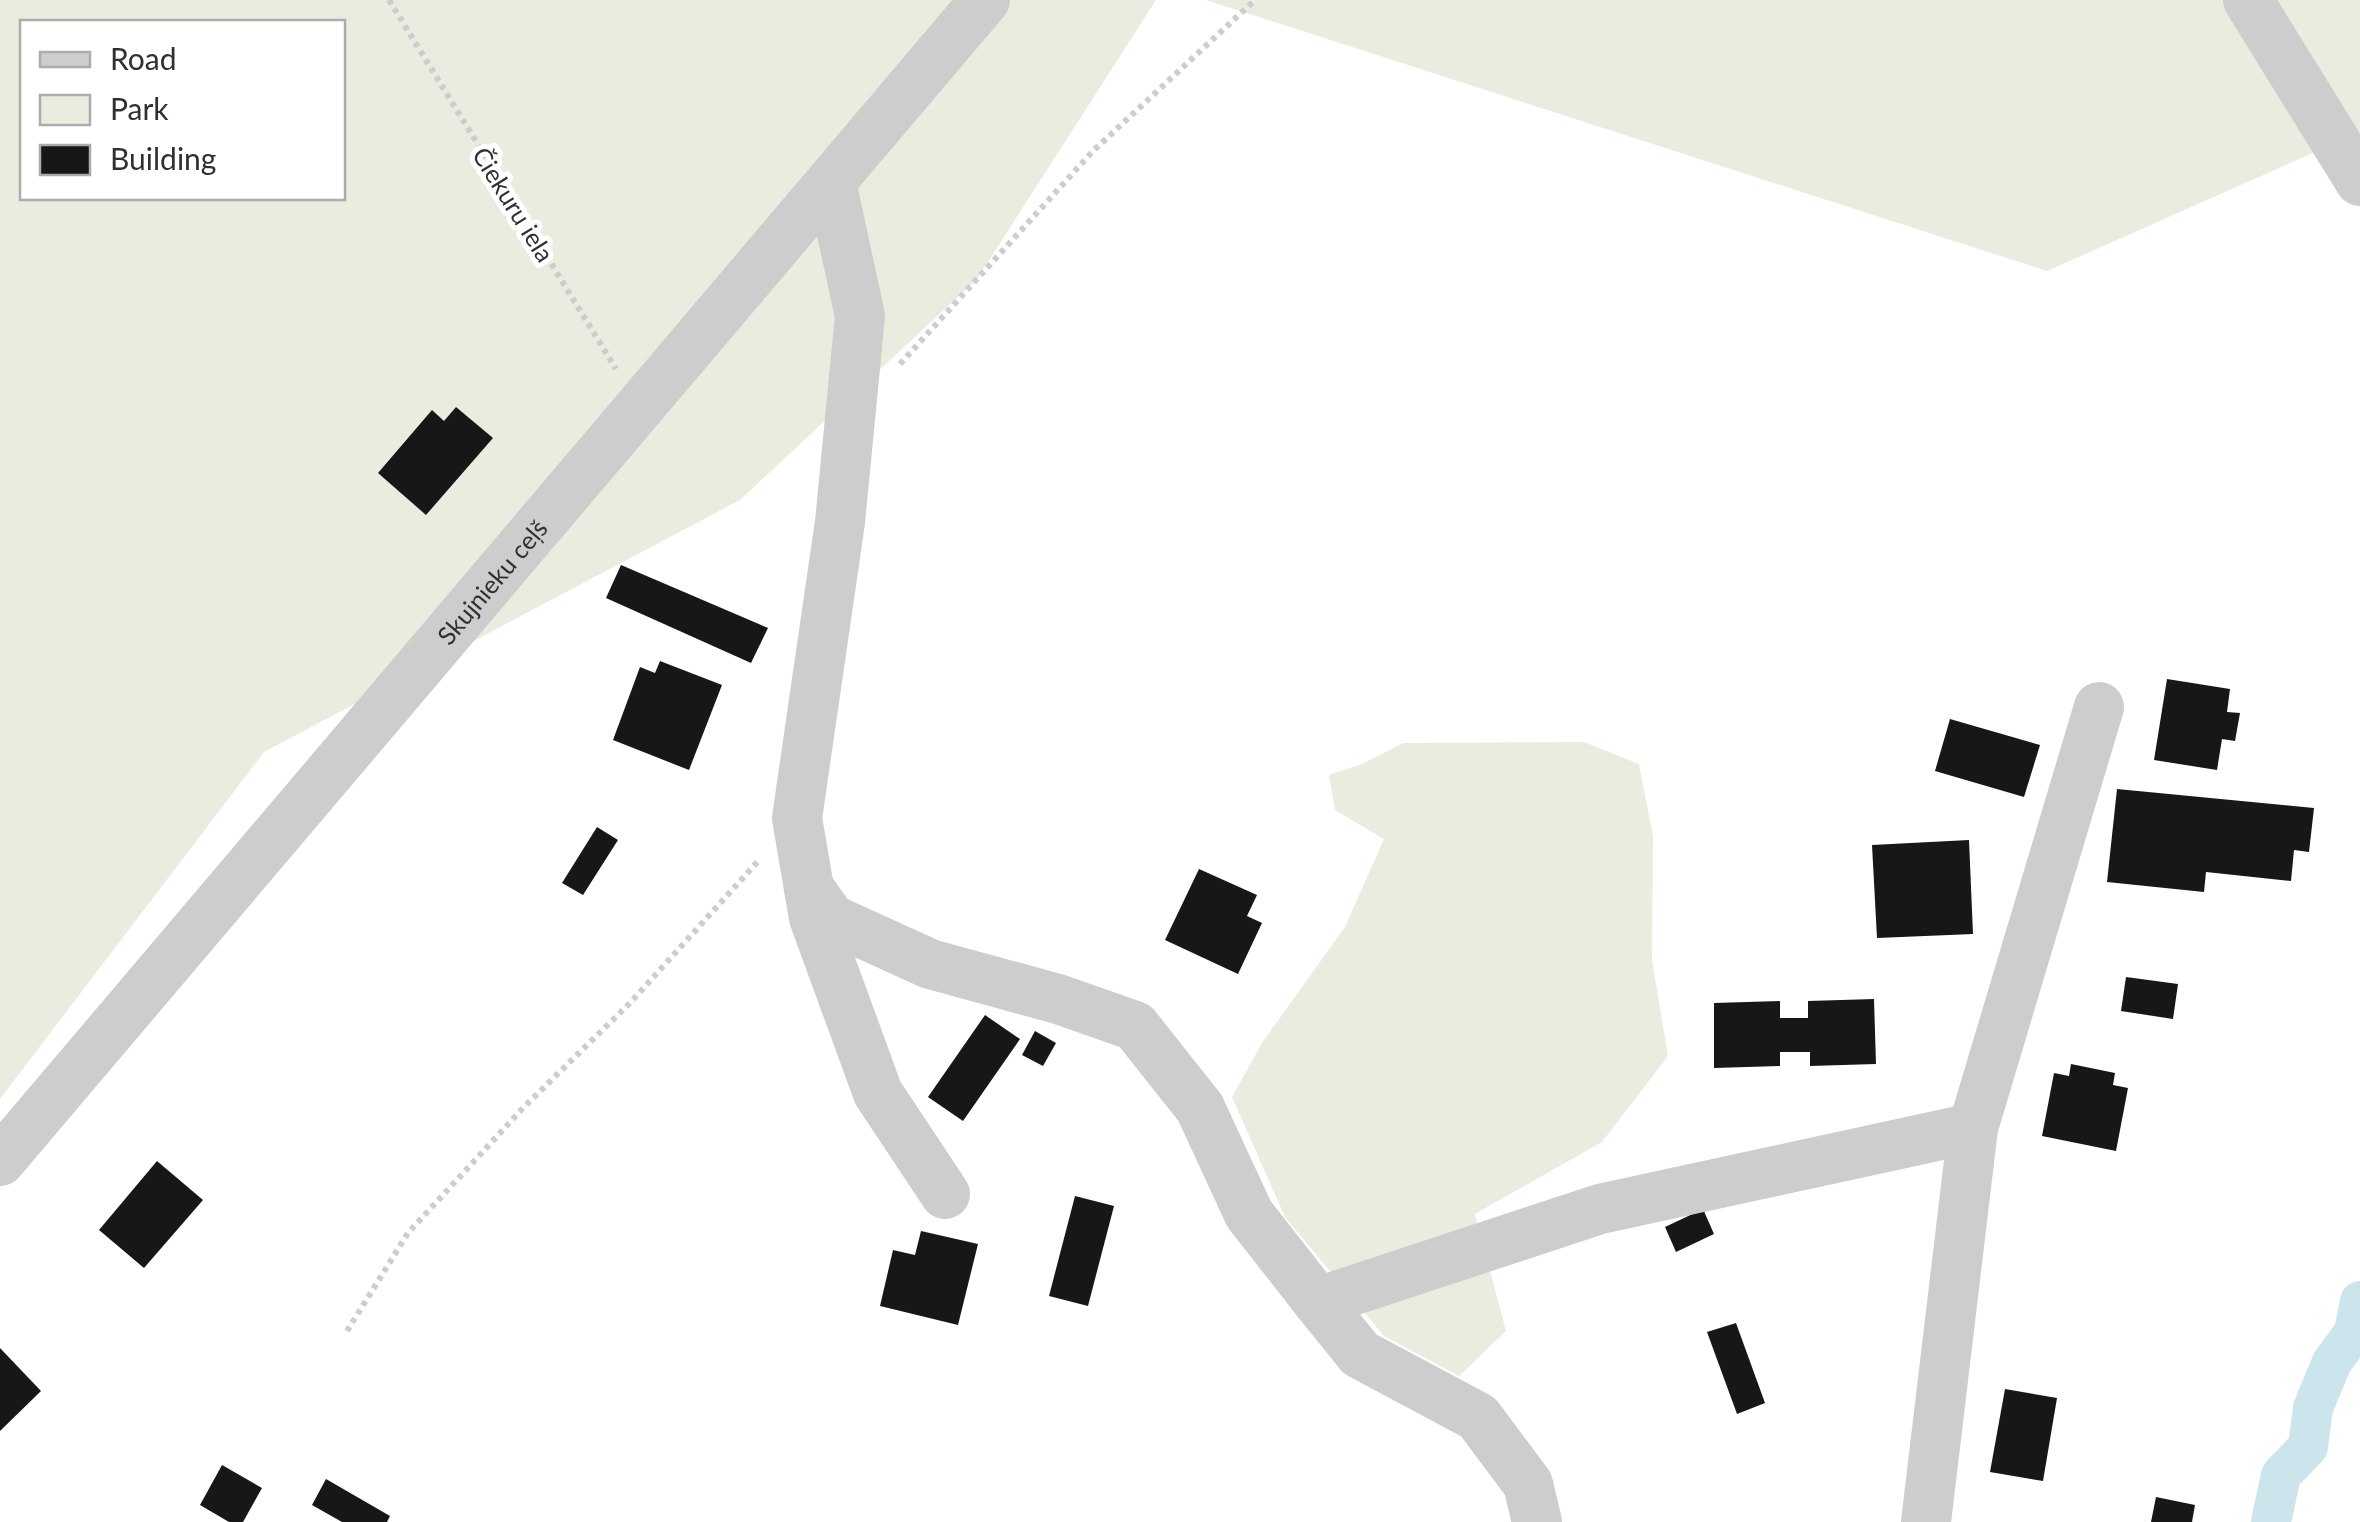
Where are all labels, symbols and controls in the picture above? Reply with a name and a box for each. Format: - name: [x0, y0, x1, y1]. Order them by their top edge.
- legend: [20, 20, 345, 200]
- text: Road: [110, 40, 177, 76]
- text: Park: [110, 90, 169, 126]
- text: Building: [110, 140, 216, 176]
- street label: Čiekuru iela: [467, 141, 561, 267]
- street label: Skujnieku ceļš: [430, 513, 553, 650]

